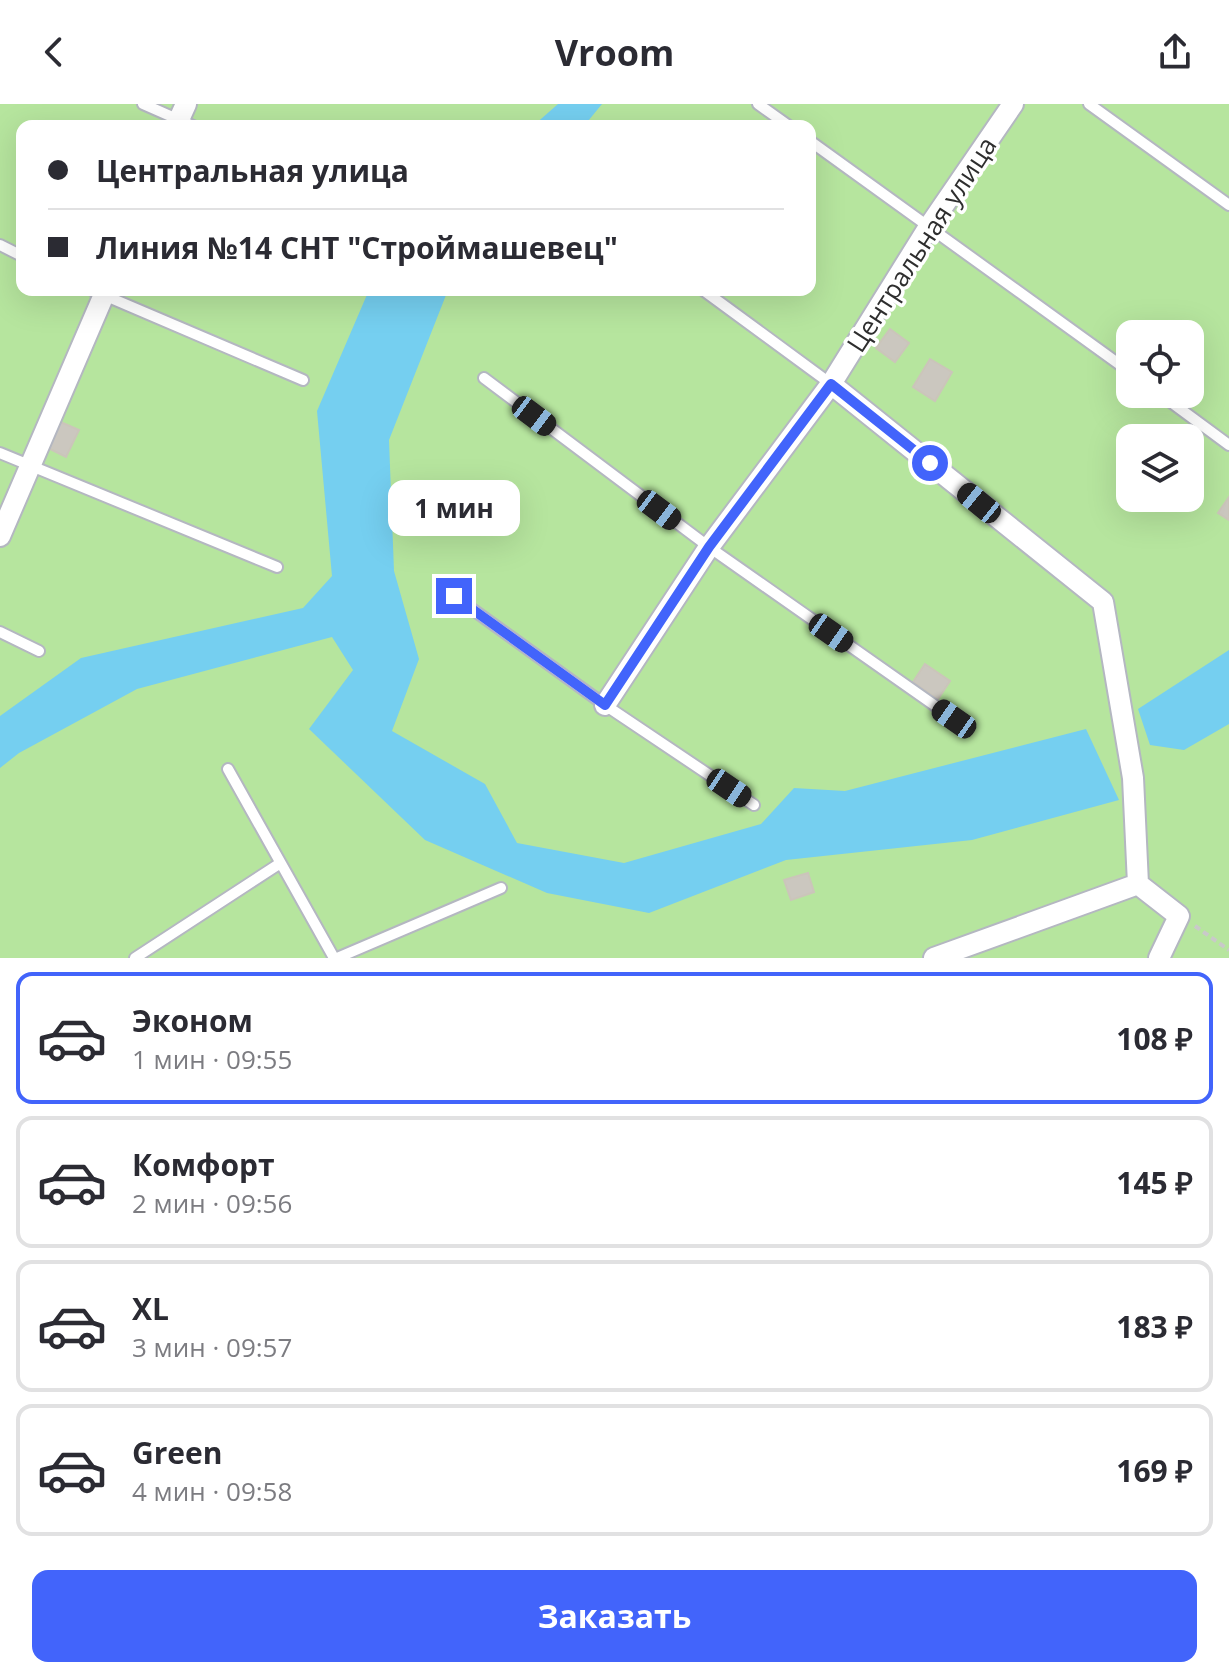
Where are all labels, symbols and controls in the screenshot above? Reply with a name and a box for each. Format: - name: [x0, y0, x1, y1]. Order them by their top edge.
- text: Vroom: [555, 28, 674, 77]
- icon: back: [32, 30, 76, 74]
- icon: share: [1153, 30, 1197, 74]
- street label: Центральная улица: [838, 129, 1004, 359]
- text: Центральная улица: [96, 150, 409, 191]
- text: Линия №14 СНТ "Строймашевец": [96, 227, 618, 268]
- map controls: [1116, 320, 1204, 512]
- button: locate: [1116, 320, 1204, 408]
- car: [508, 392, 560, 440]
- button: layers: [1116, 424, 1204, 512]
- route start: [912, 445, 948, 481]
- car: [953, 479, 1005, 527]
- callout: 1 мин: [388, 480, 520, 536]
- car: [633, 486, 685, 534]
- text: 1 мин: [414, 490, 494, 526]
- route end: [436, 578, 472, 614]
- car: [804, 609, 858, 657]
- car: [927, 695, 981, 743]
- car: [702, 765, 756, 811]
- text: Эконом: [132, 1000, 253, 1041]
- icon: car: [36, 1002, 108, 1074]
- text: 108 ₽: [1116, 1018, 1193, 1059]
- text: 1 мин · 09:55: [132, 1041, 292, 1077]
- text: Комфорт: [132, 1144, 275, 1185]
- icon: car: [36, 1146, 108, 1218]
- text: 145 ₽: [1116, 1162, 1193, 1203]
- text: 2 мин · 09:56: [132, 1185, 292, 1221]
- text: XL: [132, 1288, 169, 1329]
- icon: car: [36, 1290, 108, 1362]
- text: 183 ₽: [1116, 1306, 1193, 1347]
- text: 3 мин · 09:57: [132, 1329, 292, 1365]
- text: Green: [132, 1432, 223, 1473]
- icon: car: [36, 1434, 108, 1506]
- text: 169 ₽: [1116, 1450, 1193, 1491]
- text: 4 мин · 09:58: [132, 1473, 292, 1509]
- button: Заказать: [32, 1570, 1197, 1662]

